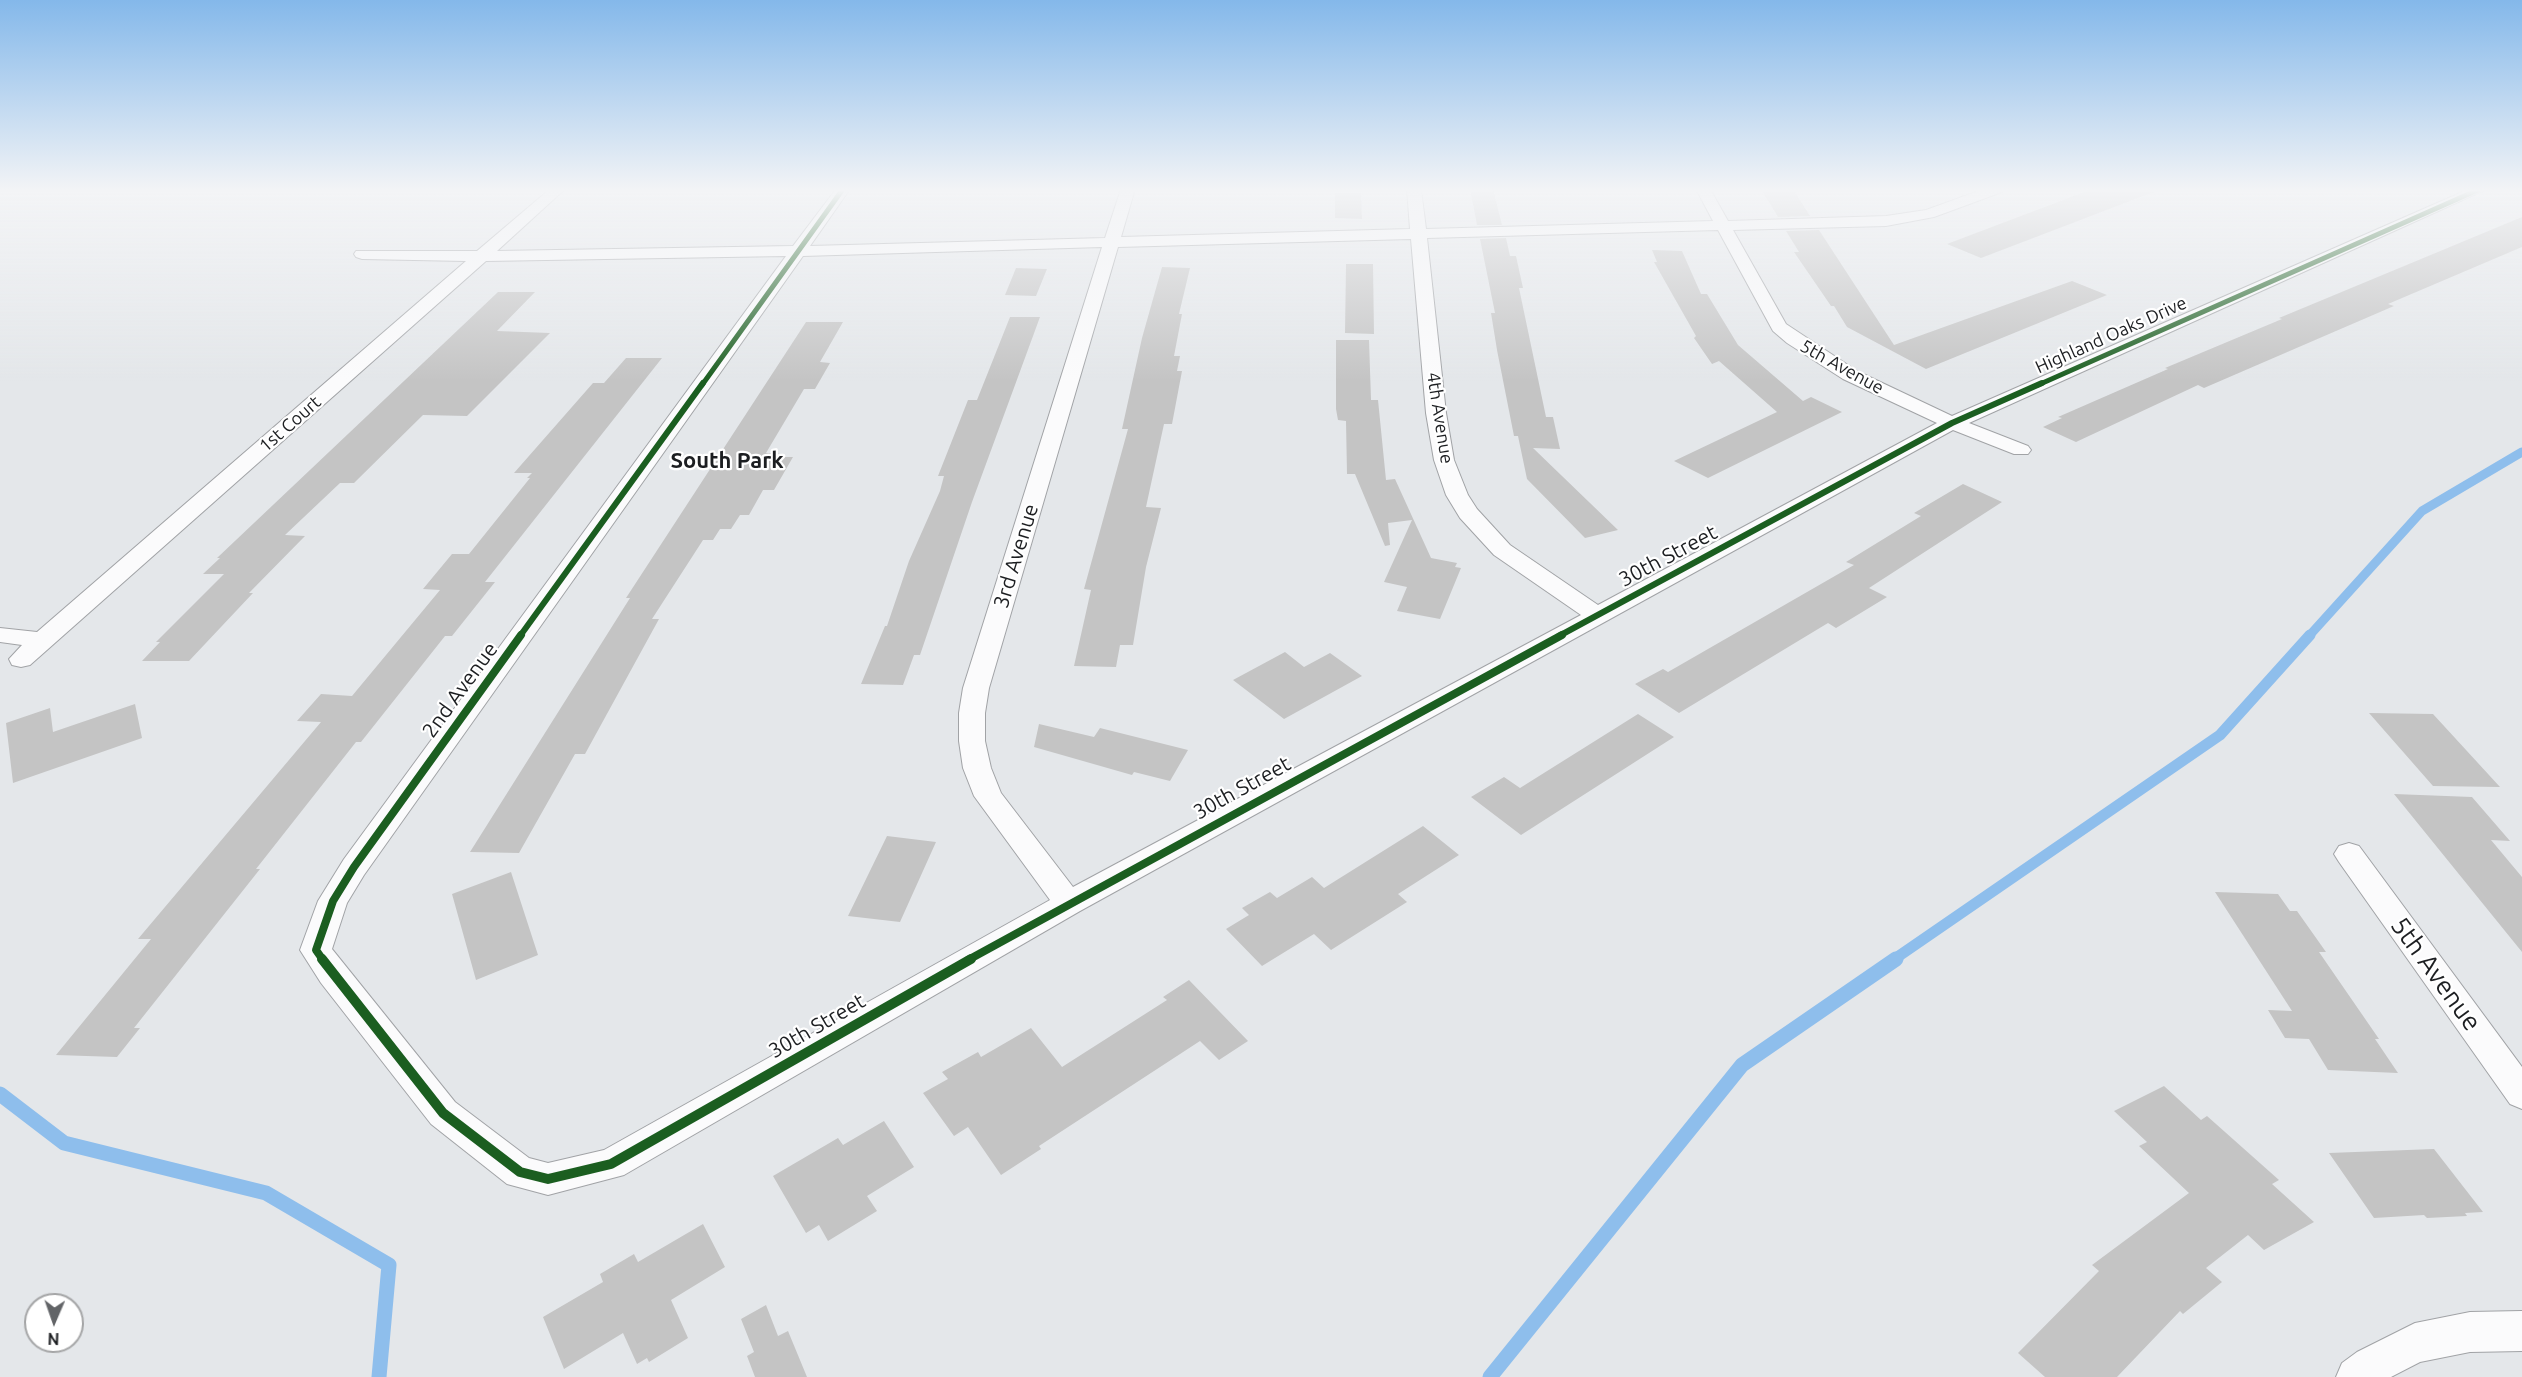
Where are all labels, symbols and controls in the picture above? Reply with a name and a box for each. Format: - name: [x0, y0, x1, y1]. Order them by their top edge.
- street label: Highland Oaks Drive: [2032, 292, 2190, 378]
- street label: 5th Avenue: [1796, 335, 1888, 399]
- street label: 4th Avenue: [1422, 371, 1458, 465]
- street label: 1st Court: [255, 391, 325, 457]
- district label: South Park: [670, 448, 784, 474]
- street label: 3rd Avenue: [988, 501, 1044, 611]
- street label: 30th Street: [1615, 520, 1721, 592]
- street label: 2nd Avenue: [417, 637, 503, 743]
- street label: 30th Street: [1189, 751, 1295, 825]
- street label: 5th Avenue: [2384, 911, 2488, 1037]
- street label: 30th Street: [764, 988, 870, 1064]
- north arrow: [24, 1293, 84, 1353]
- text: N: [47, 1330, 60, 1348]

